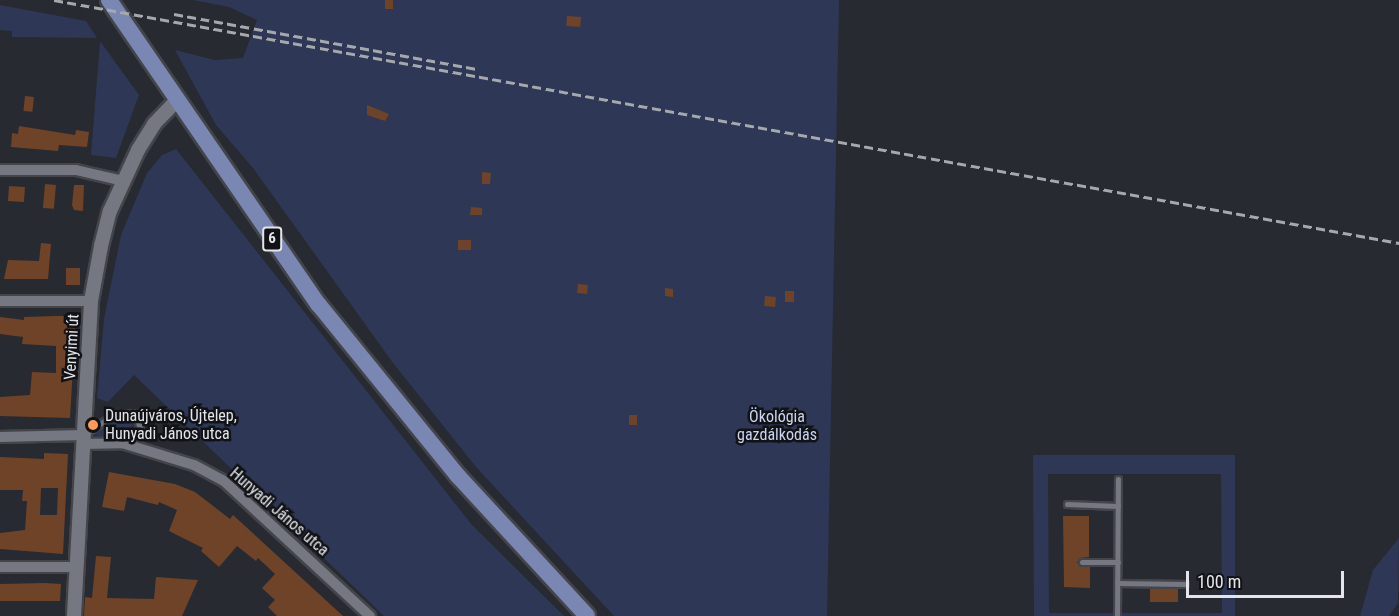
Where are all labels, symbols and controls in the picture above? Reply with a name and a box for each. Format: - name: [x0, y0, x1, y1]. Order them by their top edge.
- road number: 6: [262, 227, 282, 251]
- street label: Venyimi út: [61, 314, 83, 380]
- place label: Dunaújváros, Újtelep, Hunyadi János utca: [105, 406, 237, 444]
- park label: Ökológia gazdálkodás: [737, 407, 817, 445]
- marker: Dunaújváros, Újtelep, Hunyadi János utca: [86, 418, 100, 432]
- street label: Hunyadi János utca: [226, 464, 332, 560]
- scale bar: [1189, 559, 1346, 597]
- text: 100 m: [1197, 571, 1241, 592]

